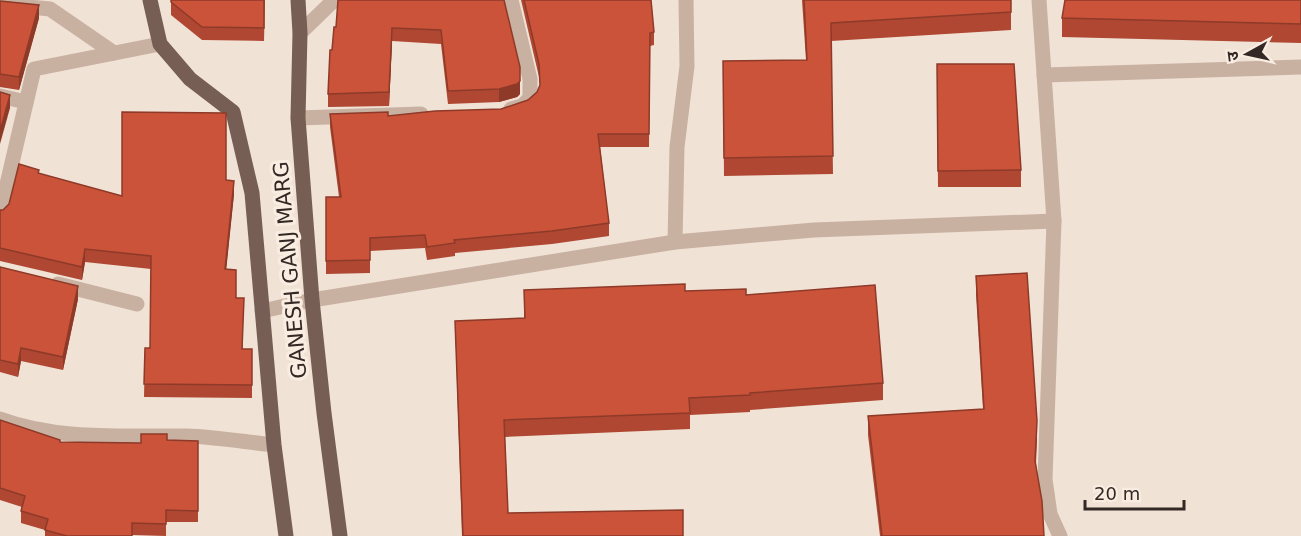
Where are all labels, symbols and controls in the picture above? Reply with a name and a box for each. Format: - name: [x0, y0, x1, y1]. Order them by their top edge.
- north arrow: [1217, 24, 1277, 84]
- text: उ: [1222, 49, 1243, 62]
- street label: GANESH GANJ MARG: [269, 160, 311, 380]
- scale bar: [1085, 473, 1184, 511]
- text: 20 m: [1094, 483, 1140, 504]

